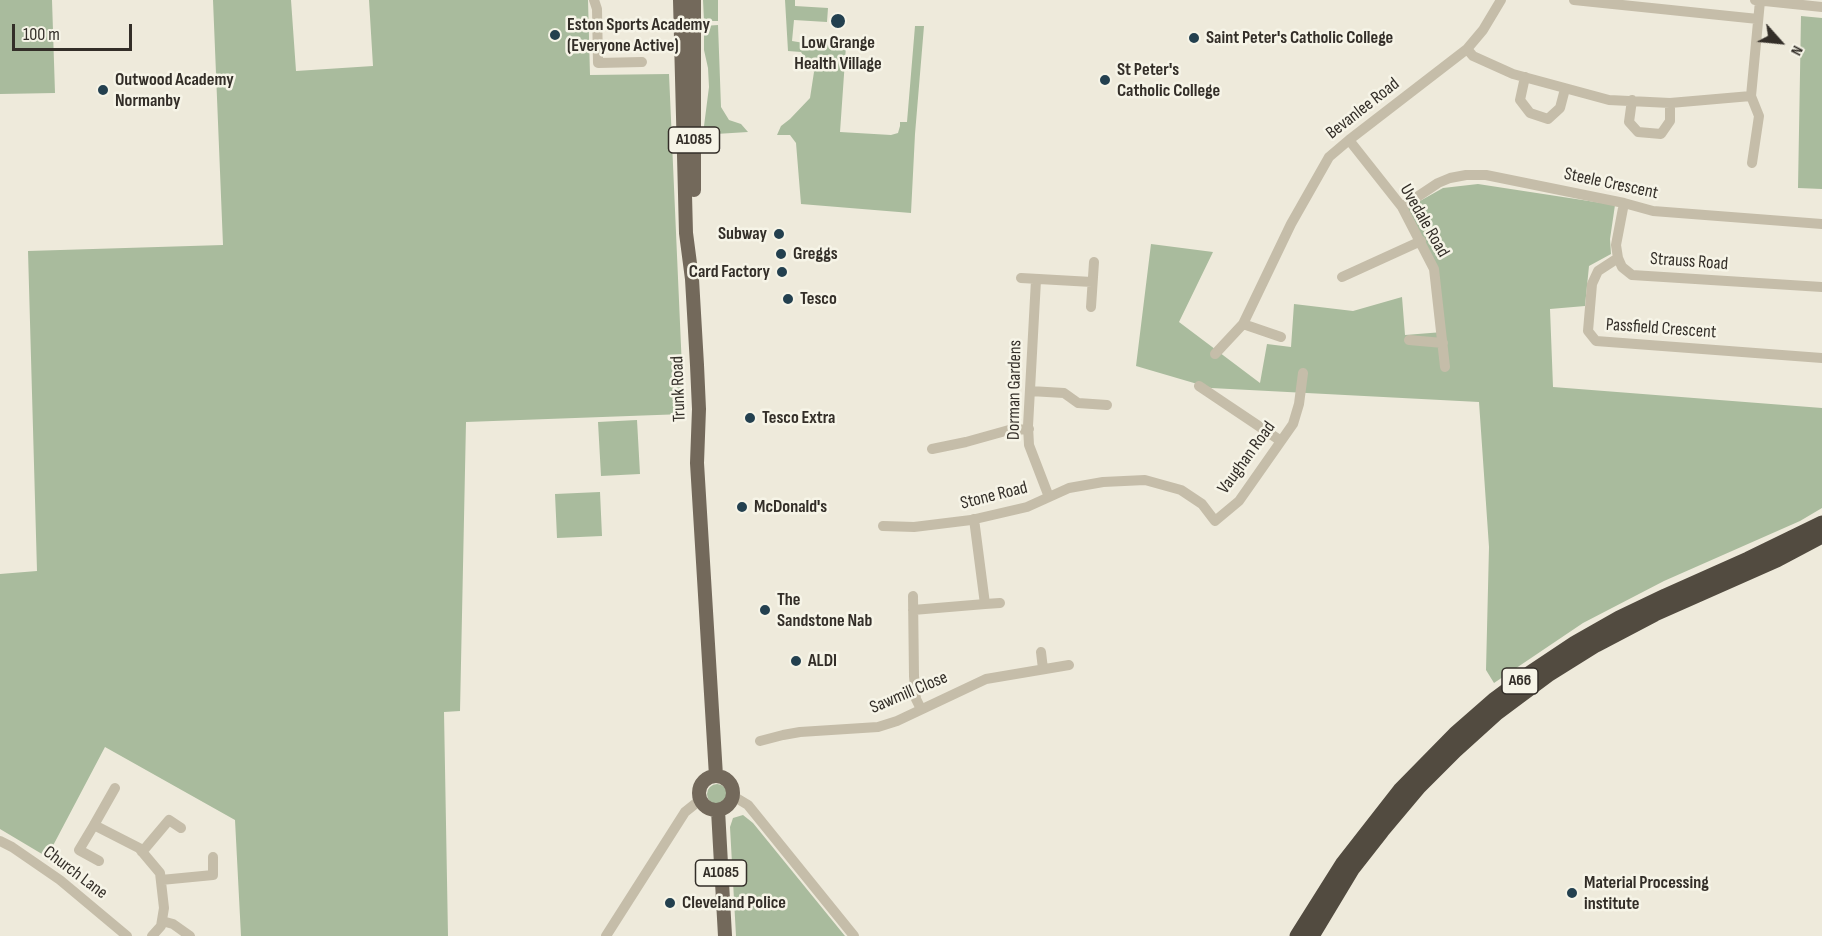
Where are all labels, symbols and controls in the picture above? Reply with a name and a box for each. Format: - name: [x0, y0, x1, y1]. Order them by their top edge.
- scale bar: [15, 12, 135, 50]
- marker: Low Grange Health Village: [829, 12, 847, 30]
- north arrow: [1750, 12, 1810, 72]
- place label: Eston Sports Academy (Everyone Active): [567, 14, 710, 57]
- text: 100 m: [23, 24, 60, 45]
- place label: Saint Peter's Catholic College: [1206, 27, 1393, 49]
- marker: Eston Sports Academy (Everyone Active): [548, 28, 562, 42]
- marker: Saint Peter's Catholic College: [1187, 31, 1201, 45]
- place label: Low Grange Health Village: [794, 32, 882, 74]
- text: N: [1786, 42, 1807, 59]
- place label: St Peter's Catholic College: [1117, 59, 1220, 101]
- place label: Outwood Academy Normanby: [115, 69, 234, 112]
- marker: St Peter's Catholic College: [1098, 73, 1112, 87]
- street label: Bevanlee Road: [1322, 74, 1404, 144]
- marker: Outwood Academy Normanby: [96, 83, 110, 97]
- road number: A1085: [668, 127, 720, 153]
- street label: Steele Crescent: [1562, 163, 1660, 205]
- street label: Uvedale Road: [1394, 181, 1454, 261]
- place label: Subway: [718, 223, 767, 245]
- marker: Subway: [772, 227, 786, 241]
- place label: Greggs: [793, 243, 838, 265]
- marker: Greggs: [774, 247, 788, 261]
- street label: Strauss Road: [1649, 249, 1729, 275]
- place label: Card Factory: [689, 261, 770, 283]
- marker: Card Factory: [775, 265, 789, 279]
- place label: Tesco: [800, 288, 837, 310]
- marker: Tesco: [781, 292, 795, 306]
- street label: Passfield Crescent: [1605, 314, 1717, 344]
- street label: Dorman Gardens: [1003, 340, 1027, 440]
- street label: Trunk Road: [667, 356, 691, 422]
- place label: Tesco Extra: [762, 407, 835, 429]
- marker: Tesco Extra: [743, 411, 757, 425]
- street label: Vaughan Road: [1213, 418, 1281, 498]
- street label: Stone Road: [958, 477, 1030, 515]
- place label: McDonald's: [754, 496, 827, 518]
- marker: McDonald's: [735, 500, 749, 514]
- place label: The Sandstone Nab: [777, 589, 872, 632]
- marker: The Sandstone Nab: [758, 603, 772, 617]
- place label: ALDI: [808, 650, 837, 672]
- marker: ALDI: [789, 654, 803, 668]
- street label: Sawmill Close: [867, 667, 951, 719]
- road number: A66: [1502, 668, 1538, 694]
- street label: Church Lane: [38, 842, 112, 904]
- road number: A1085: [696, 860, 746, 886]
- place label: Material Processing institute: [1584, 872, 1709, 914]
- marker: Material Processing institute: [1565, 886, 1579, 900]
- place label: Cleveland Police: [682, 892, 786, 914]
- marker: Cleveland Police: [663, 896, 677, 910]

